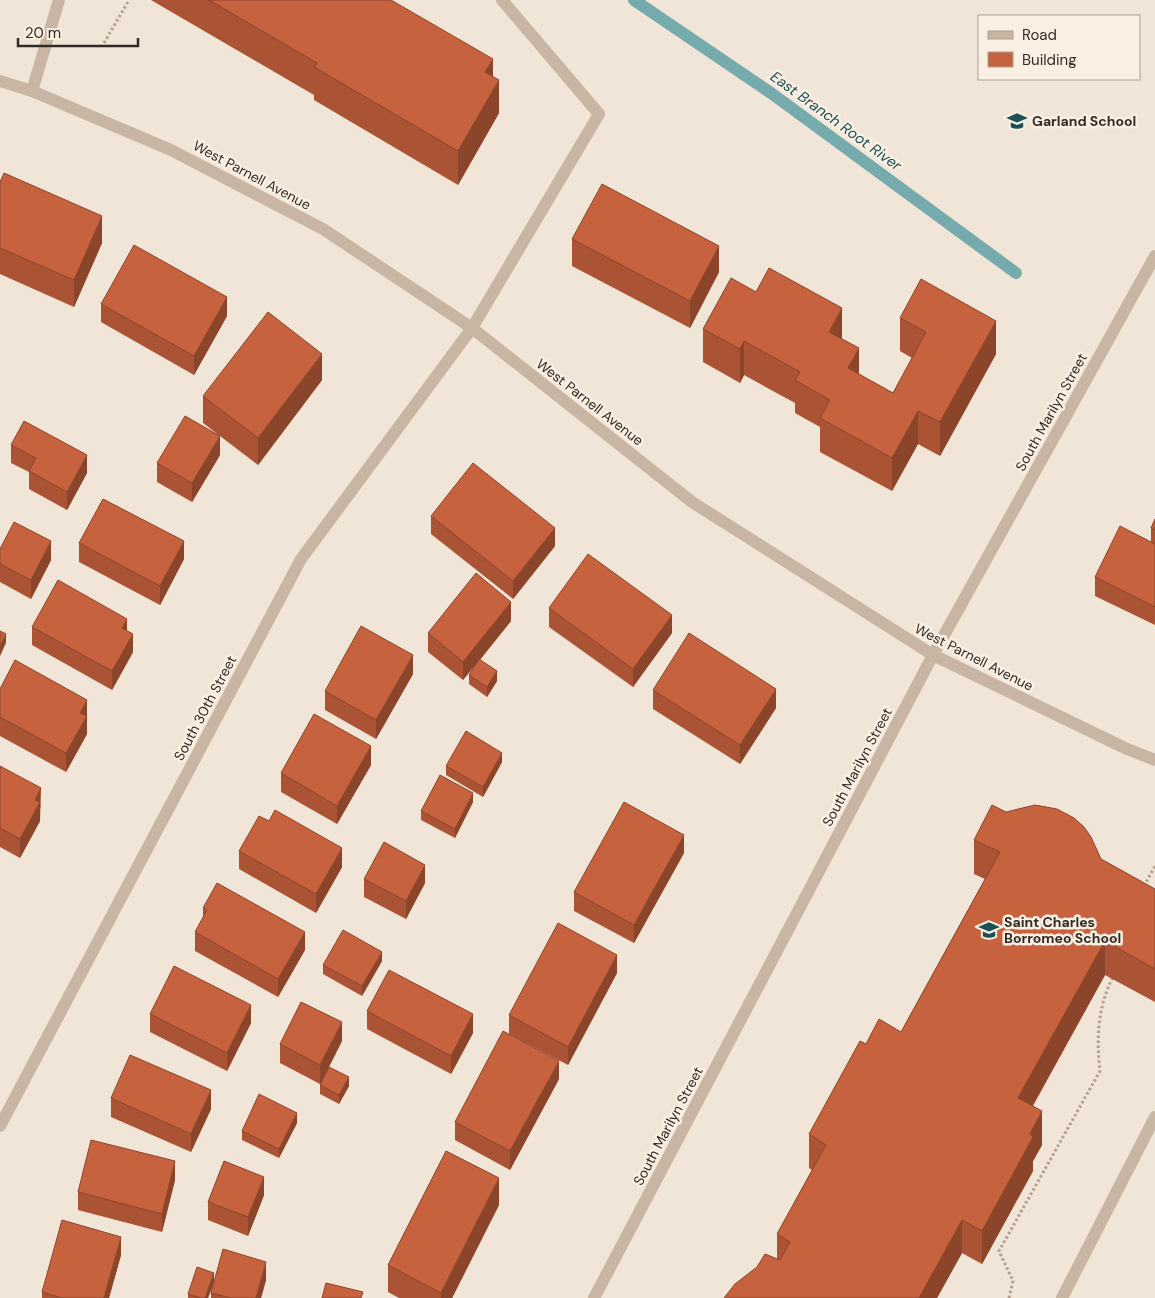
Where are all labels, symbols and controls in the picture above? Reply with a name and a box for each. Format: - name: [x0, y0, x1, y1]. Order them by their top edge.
- scale bar: [18, 15, 138, 47]
- legend: [978, 15, 1140, 80]
- text: 20 m: [25, 23, 61, 43]
- text: Road: [1022, 25, 1057, 45]
- text: Building: [1022, 50, 1077, 70]
- water label: East Branch Root River: [766, 67, 906, 176]
- school or university icon: Garland School: [1006, 110, 1028, 132]
- place label: Garland School: [1032, 112, 1136, 130]
- street label: West Parnell Avenue: [190, 136, 314, 214]
- street label: South Marilyn Street: [1011, 350, 1091, 474]
- street label: West Parnell Avenue: [533, 355, 647, 449]
- street label: West Parnell Avenue: [912, 619, 1036, 695]
- street label: South 30th Street: [170, 652, 240, 764]
- street label: South Marilyn Street: [818, 705, 896, 829]
- place label: Saint Charles Borromeo School: [1004, 913, 1121, 947]
- school or university icon: Saint Charles Borromeo School: [978, 919, 1000, 941]
- street label: South Marilyn Street: [629, 1064, 707, 1188]

